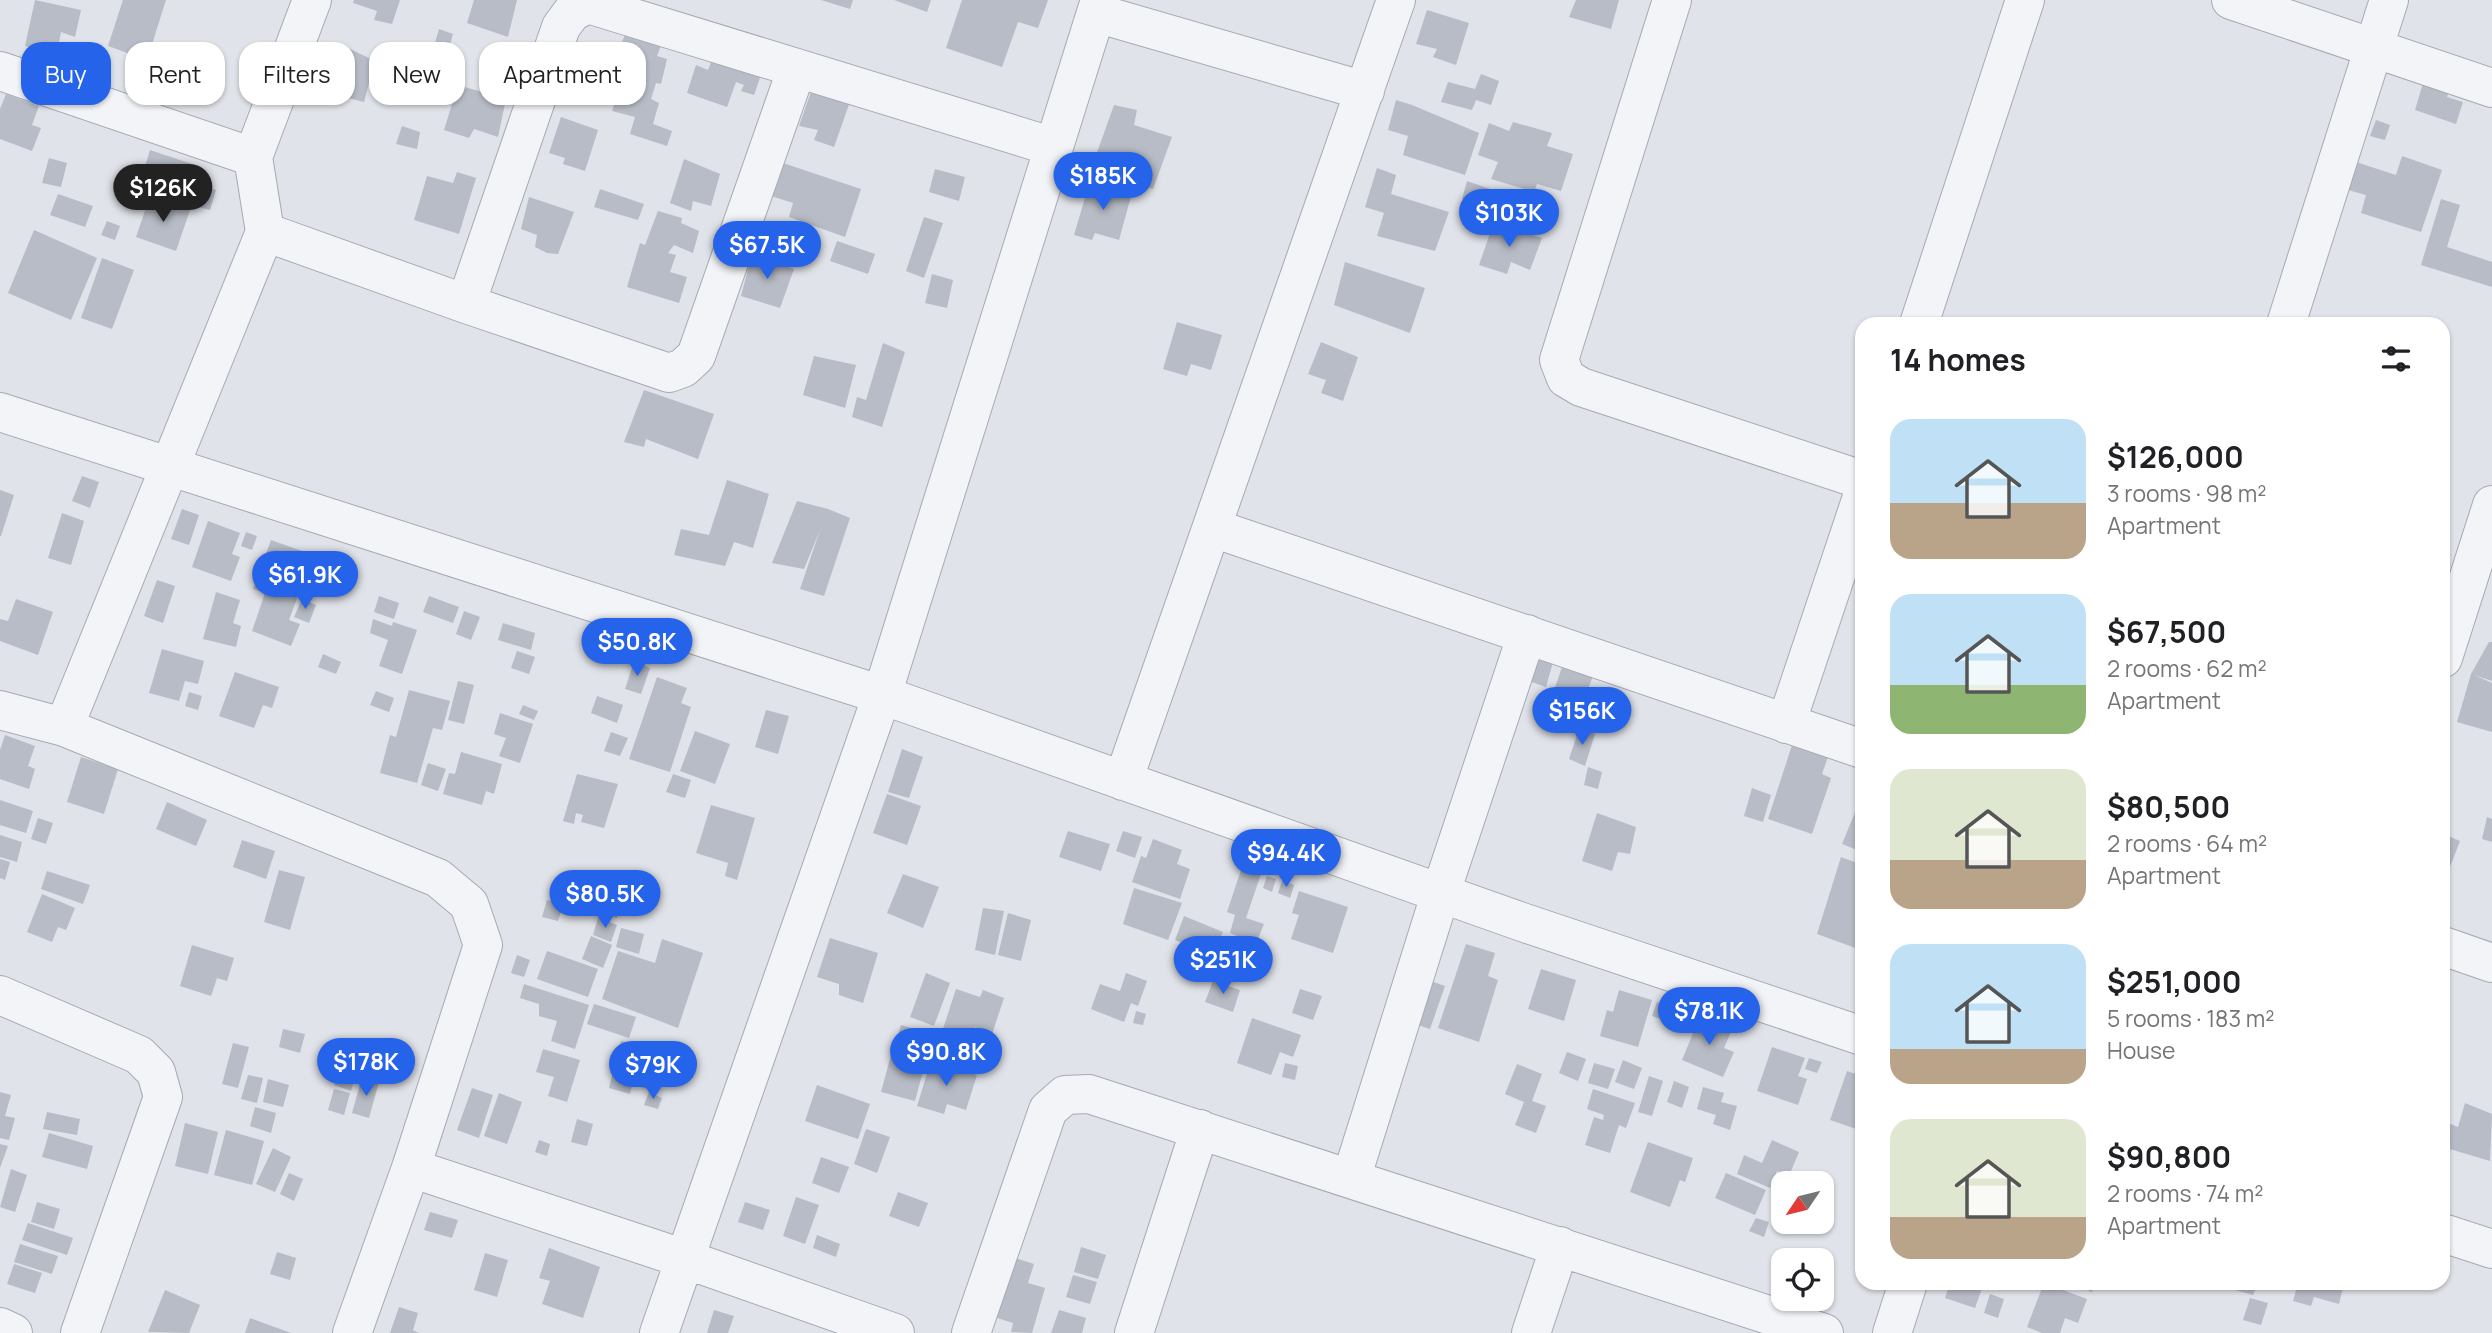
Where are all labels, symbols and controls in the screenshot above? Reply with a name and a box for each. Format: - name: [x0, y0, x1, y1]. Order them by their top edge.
- chip: Buy: [21, 42, 111, 105]
- chip: Rent: [125, 42, 225, 105]
- chip: Filters: [239, 42, 355, 105]
- chip: New: [369, 42, 465, 105]
- chip: Apartment: [479, 42, 646, 105]
- pin: $185K: [1054, 152, 1152, 212]
- text: $185K: [1070, 159, 1136, 191]
- pin: $126K: [114, 164, 212, 224]
- text: $126K: [129, 171, 197, 203]
- pin: $103K: [1460, 190, 1558, 249]
- text: $103K: [1475, 196, 1543, 228]
- pin: $67.5K: [710, 222, 824, 281]
- text: $67.5K: [729, 228, 805, 260]
- text: 14 homes: [1890, 339, 2026, 380]
- icon: filters: [2377, 340, 2415, 378]
- text: $126,000: [2107, 436, 2244, 477]
- icon: home: [1946, 447, 2030, 531]
- text: 3 rooms · 98 m²: [2107, 477, 2267, 509]
- text: Apartment: [2107, 509, 2221, 541]
- pin: $61.9K: [248, 552, 362, 611]
- text: $61.9K: [268, 558, 342, 590]
- text: $67,500: [2107, 611, 2226, 652]
- pin: $50.8K: [580, 618, 694, 678]
- icon: home: [1946, 622, 2030, 706]
- text: $50.8K: [597, 625, 677, 657]
- text: 2 rooms · 62 m²: [2107, 652, 2267, 684]
- text: Apartment: [2107, 684, 2221, 716]
- pin: $156K: [1533, 688, 1631, 747]
- text: $156K: [1548, 694, 1616, 726]
- text: $80,500: [2107, 786, 2230, 827]
- icon: home: [1946, 797, 2030, 881]
- text: 2 rooms · 64 m²: [2107, 827, 2267, 859]
- pin: $94.4K: [1229, 830, 1343, 889]
- text: $94.4K: [1247, 836, 1325, 868]
- text: Apartment: [2107, 859, 2221, 891]
- pin: $80.5K: [548, 870, 662, 930]
- text: $80.5K: [565, 877, 645, 909]
- pin: $251K: [1174, 936, 1272, 996]
- text: $251K: [1190, 943, 1256, 975]
- text: $251,000: [2107, 961, 2242, 1002]
- icon: home: [1946, 972, 2030, 1056]
- pin: $78.1K: [1652, 988, 1766, 1047]
- text: $78.1K: [1674, 994, 1744, 1026]
- text: 5 rooms · 183 m²: [2107, 1002, 2274, 1034]
- pin: $90.8K: [889, 1028, 1003, 1088]
- text: House: [2107, 1034, 2176, 1066]
- text: $90.8K: [906, 1035, 986, 1067]
- pin: $178K: [317, 1038, 415, 1098]
- pin: $79K: [612, 1042, 694, 1101]
- text: $178K: [333, 1045, 399, 1077]
- text: $79K: [625, 1048, 681, 1080]
- text: $90,800: [2107, 1136, 2231, 1177]
- icon: home: [1946, 1147, 2030, 1231]
- north arrow: [1771, 1171, 1834, 1234]
- map controls: [1771, 1171, 1834, 1311]
- text: 2 rooms · 74 m²: [2107, 1177, 2263, 1209]
- text: Apartment: [2107, 1209, 2221, 1241]
- button: locate: [1771, 1248, 1834, 1311]

